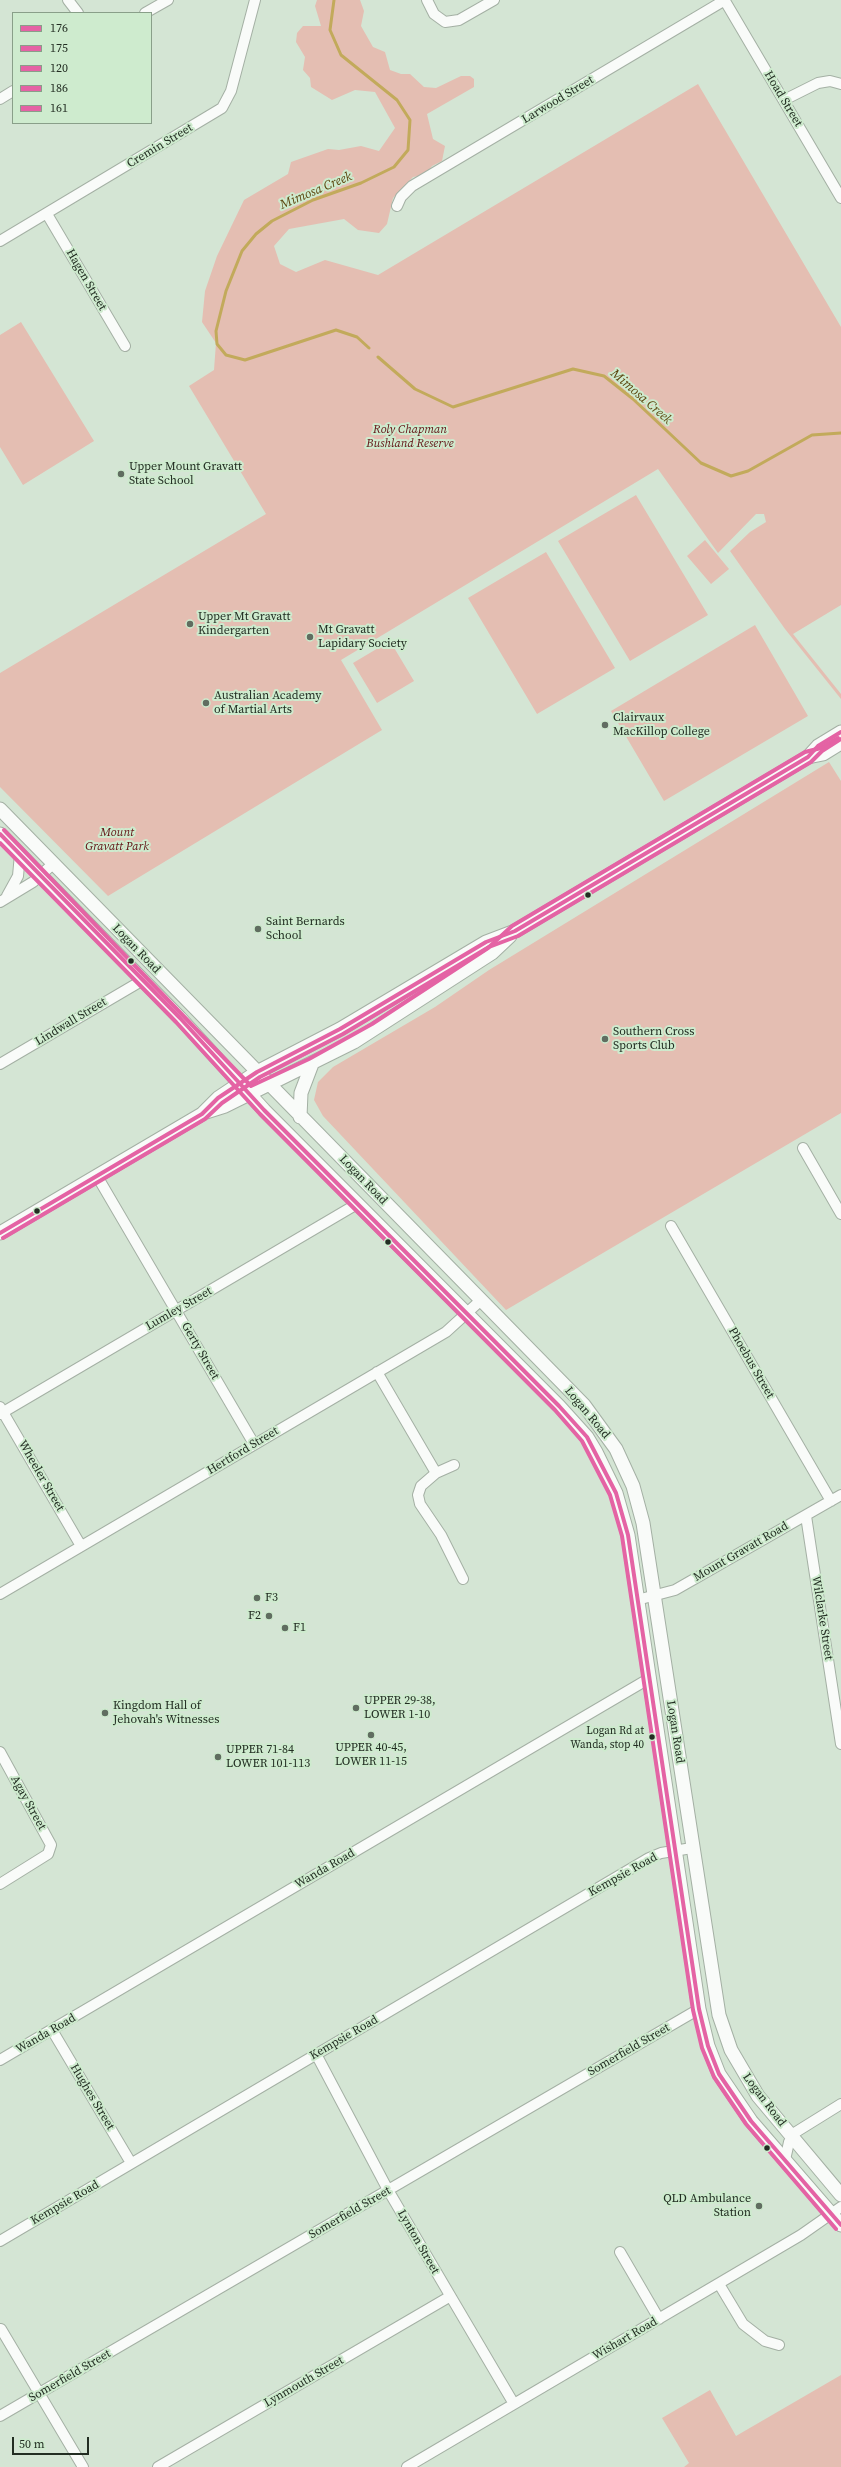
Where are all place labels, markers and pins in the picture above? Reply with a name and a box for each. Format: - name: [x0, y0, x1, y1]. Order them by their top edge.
- place label: Upper Mount Gravatt State School: [129, 460, 242, 488]
- marker: Upper Mount Gravatt State School: [116, 469, 126, 479]
- place label: Upper Mt Gravatt Kindergarten: [198, 610, 290, 638]
- marker: Upper Mt Gravatt Kindergarten: [185, 619, 195, 629]
- place label: Mt Gravatt Lapidary Society: [318, 623, 407, 651]
- marker: Mt Gravatt Lapidary Society: [305, 632, 315, 642]
- place label: Australian Academy of Martial Arts: [214, 689, 321, 717]
- marker: Australian Academy of Martial Arts: [201, 698, 211, 708]
- place label: Clairvaux MacKillop College: [613, 711, 710, 739]
- marker: Clairvaux MacKillop College: [600, 720, 610, 730]
- unlabelled marker: [583, 890, 593, 900]
- place label: Saint Bernards School: [266, 915, 345, 943]
- marker: Saint Bernards School: [253, 924, 263, 934]
- unlabelled marker: [126, 956, 136, 966]
- place label: Southern Cross Sports Club: [613, 1025, 695, 1053]
- marker: Southern Cross Sports Club: [600, 1034, 610, 1044]
- unlabelled marker: [32, 1206, 42, 1216]
- unlabelled marker: [383, 1237, 393, 1247]
- place label: F3: [265, 1591, 278, 1605]
- marker: F3: [252, 1593, 262, 1603]
- place label: F2: [248, 1609, 261, 1623]
- marker: F2: [264, 1611, 274, 1621]
- place label: F1: [293, 1621, 306, 1635]
- marker: F1: [280, 1623, 290, 1633]
- place label: UPPER 29-38, LOWER 1-10: [364, 1694, 436, 1722]
- place label: Kingdom Hall of Jehovah's Witnesses: [113, 1699, 219, 1727]
- marker: UPPER 29-38, LOWER 1-10: [351, 1703, 361, 1713]
- marker: Kingdom Hall of Jehovah's Witnesses: [100, 1708, 110, 1718]
- place label: Logan Rd at Wanda, stop 40: [570, 1724, 644, 1750]
- marker: UPPER 40-45, LOWER 11-15: [366, 1730, 376, 1740]
- marker: Logan Rd at Wanda, stop 40: [647, 1732, 657, 1742]
- place label: UPPER 40-45, LOWER 11-15: [335, 1741, 407, 1769]
- place label: UPPER 71-84 LOWER 101-113: [226, 1743, 310, 1771]
- marker: UPPER 71-84 LOWER 101-113: [213, 1752, 223, 1762]
- unlabelled marker: [762, 2143, 772, 2153]
- place label: QLD Ambulance Station: [663, 2192, 751, 2220]
- marker: QLD Ambulance Station: [754, 2201, 764, 2211]

